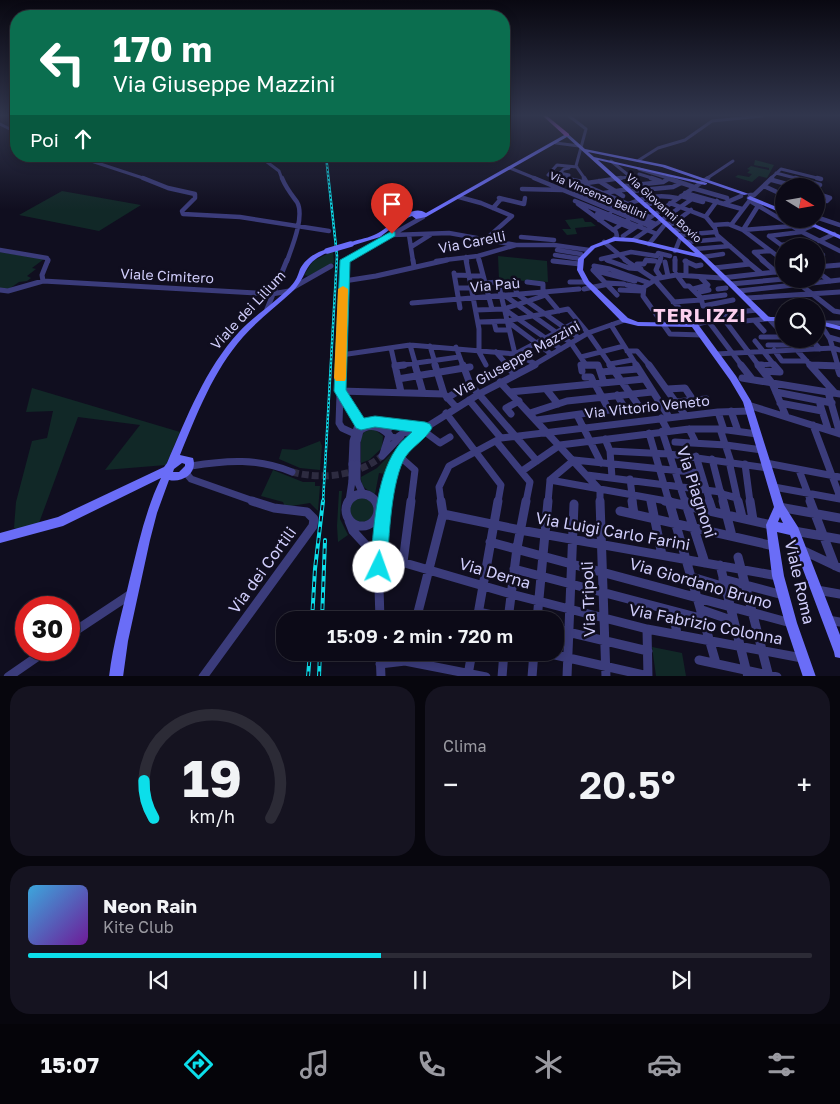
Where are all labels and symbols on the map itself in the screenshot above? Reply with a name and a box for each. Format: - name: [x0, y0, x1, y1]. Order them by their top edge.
- street label: Via Vincenzo Bellini: [548, 168, 649, 221]
- street label: Via Giovanni Bovio: [624, 170, 705, 245]
- north arrow: [775, 178, 825, 228]
- pin: [371, 183, 413, 234]
- street label: Via Carelli: [437, 227, 507, 256]
- street label: Viale Cimitero: [120, 265, 214, 286]
- street label: Viale dei Lilium: [207, 267, 289, 353]
- street label: Via Paù: [469, 274, 521, 295]
- district label: TERLIZZI: [653, 303, 747, 326]
- street label: Via Giuseppe Mazzini: [451, 317, 583, 400]
- street label: Via Vittorio Veneto: [584, 391, 710, 422]
- street label: Via Piagnoni: [673, 444, 721, 540]
- street label: Via Luigi Carlo Farini: [534, 508, 692, 554]
- street label: Via dei Cortili: [224, 523, 300, 617]
- street label: Viale Roma: [781, 538, 819, 626]
- position arrow: [352, 540, 404, 592]
- street label: Via Derna: [457, 553, 533, 593]
- street label: Via Giordano Bruno: [627, 553, 775, 613]
- street label: Via Tripoli: [577, 561, 599, 637]
- speed limit sign: 30: [15, 596, 80, 661]
- street label: Via Fabrizio Colonna: [627, 599, 785, 649]

